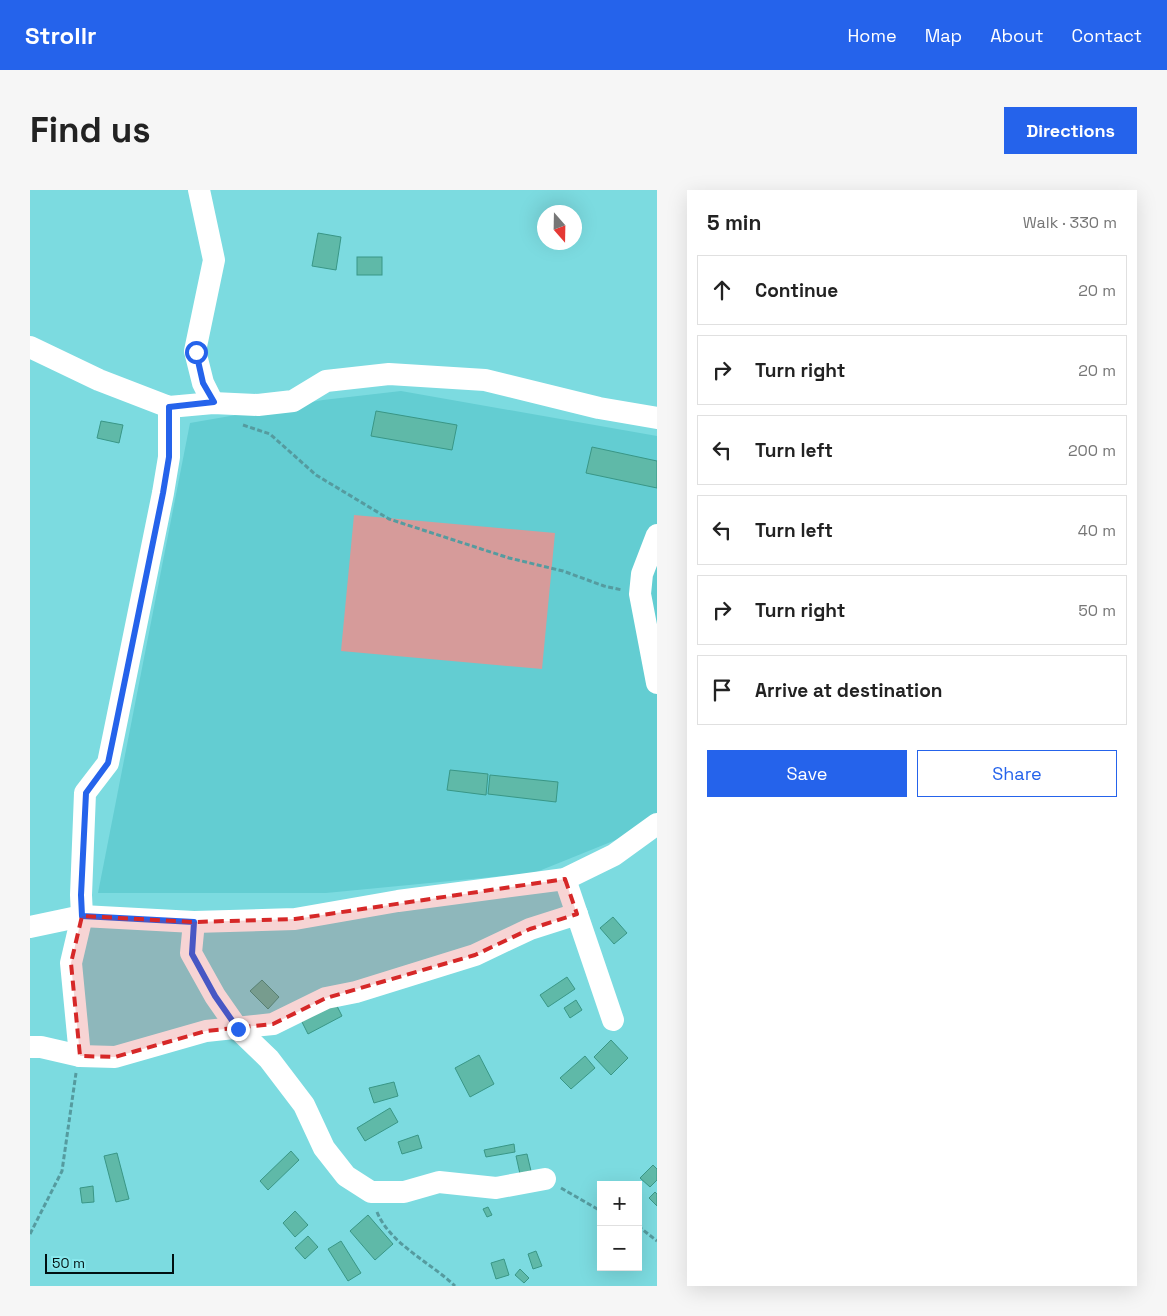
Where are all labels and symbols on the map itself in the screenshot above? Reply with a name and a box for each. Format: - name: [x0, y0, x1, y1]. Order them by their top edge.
- north arrow: [537, 205, 582, 250]
- route start: [185, 341, 208, 364]
- route end: [227, 1018, 250, 1041]
- scale bar: [45, 1251, 174, 1274]

